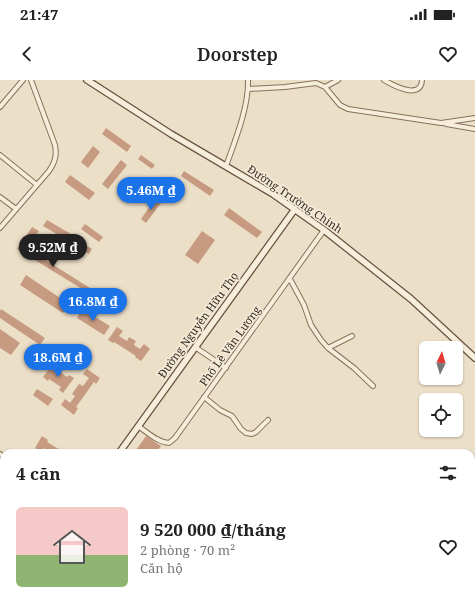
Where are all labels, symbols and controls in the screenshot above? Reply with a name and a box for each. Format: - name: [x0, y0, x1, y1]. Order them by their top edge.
- text: 21:47: [20, 4, 58, 24]
- text: Doorstep: [197, 42, 278, 66]
- icon: back: [16, 43, 38, 65]
- icon: heart: [437, 43, 459, 65]
- street label: Đường Trường Chinh: [245, 161, 346, 236]
- pin: 5.46M ₫: [114, 177, 188, 211]
- text: 5.46M ₫: [126, 181, 176, 199]
- pin: 9.52M ₫: [16, 234, 90, 268]
- text: 9.52M ₫: [28, 238, 78, 256]
- street label: Đường Nguyễn Hữu Thọ: [154, 269, 241, 381]
- pin: 16.8M ₫: [56, 288, 130, 322]
- text: 16.8M ₫: [68, 292, 118, 310]
- street label: Phố Lê Văn Lương: [195, 303, 264, 389]
- north arrow: [419, 341, 463, 385]
- map controls: [419, 341, 463, 437]
- pin: 18.6M ₫: [21, 344, 95, 378]
- text: 18.6M ₫: [33, 348, 83, 366]
- button: locate: [419, 393, 463, 437]
- text: 4 căn: [16, 462, 61, 485]
- icon: filters: [437, 462, 459, 484]
- text: 9 520 000 ₫/tháng: [140, 518, 286, 541]
- icon: home: [48, 523, 96, 571]
- icon: heart: [437, 536, 459, 558]
- text: 2 phòng · 70 m²: [140, 541, 235, 559]
- text: Căn hộ: [140, 559, 183, 577]

